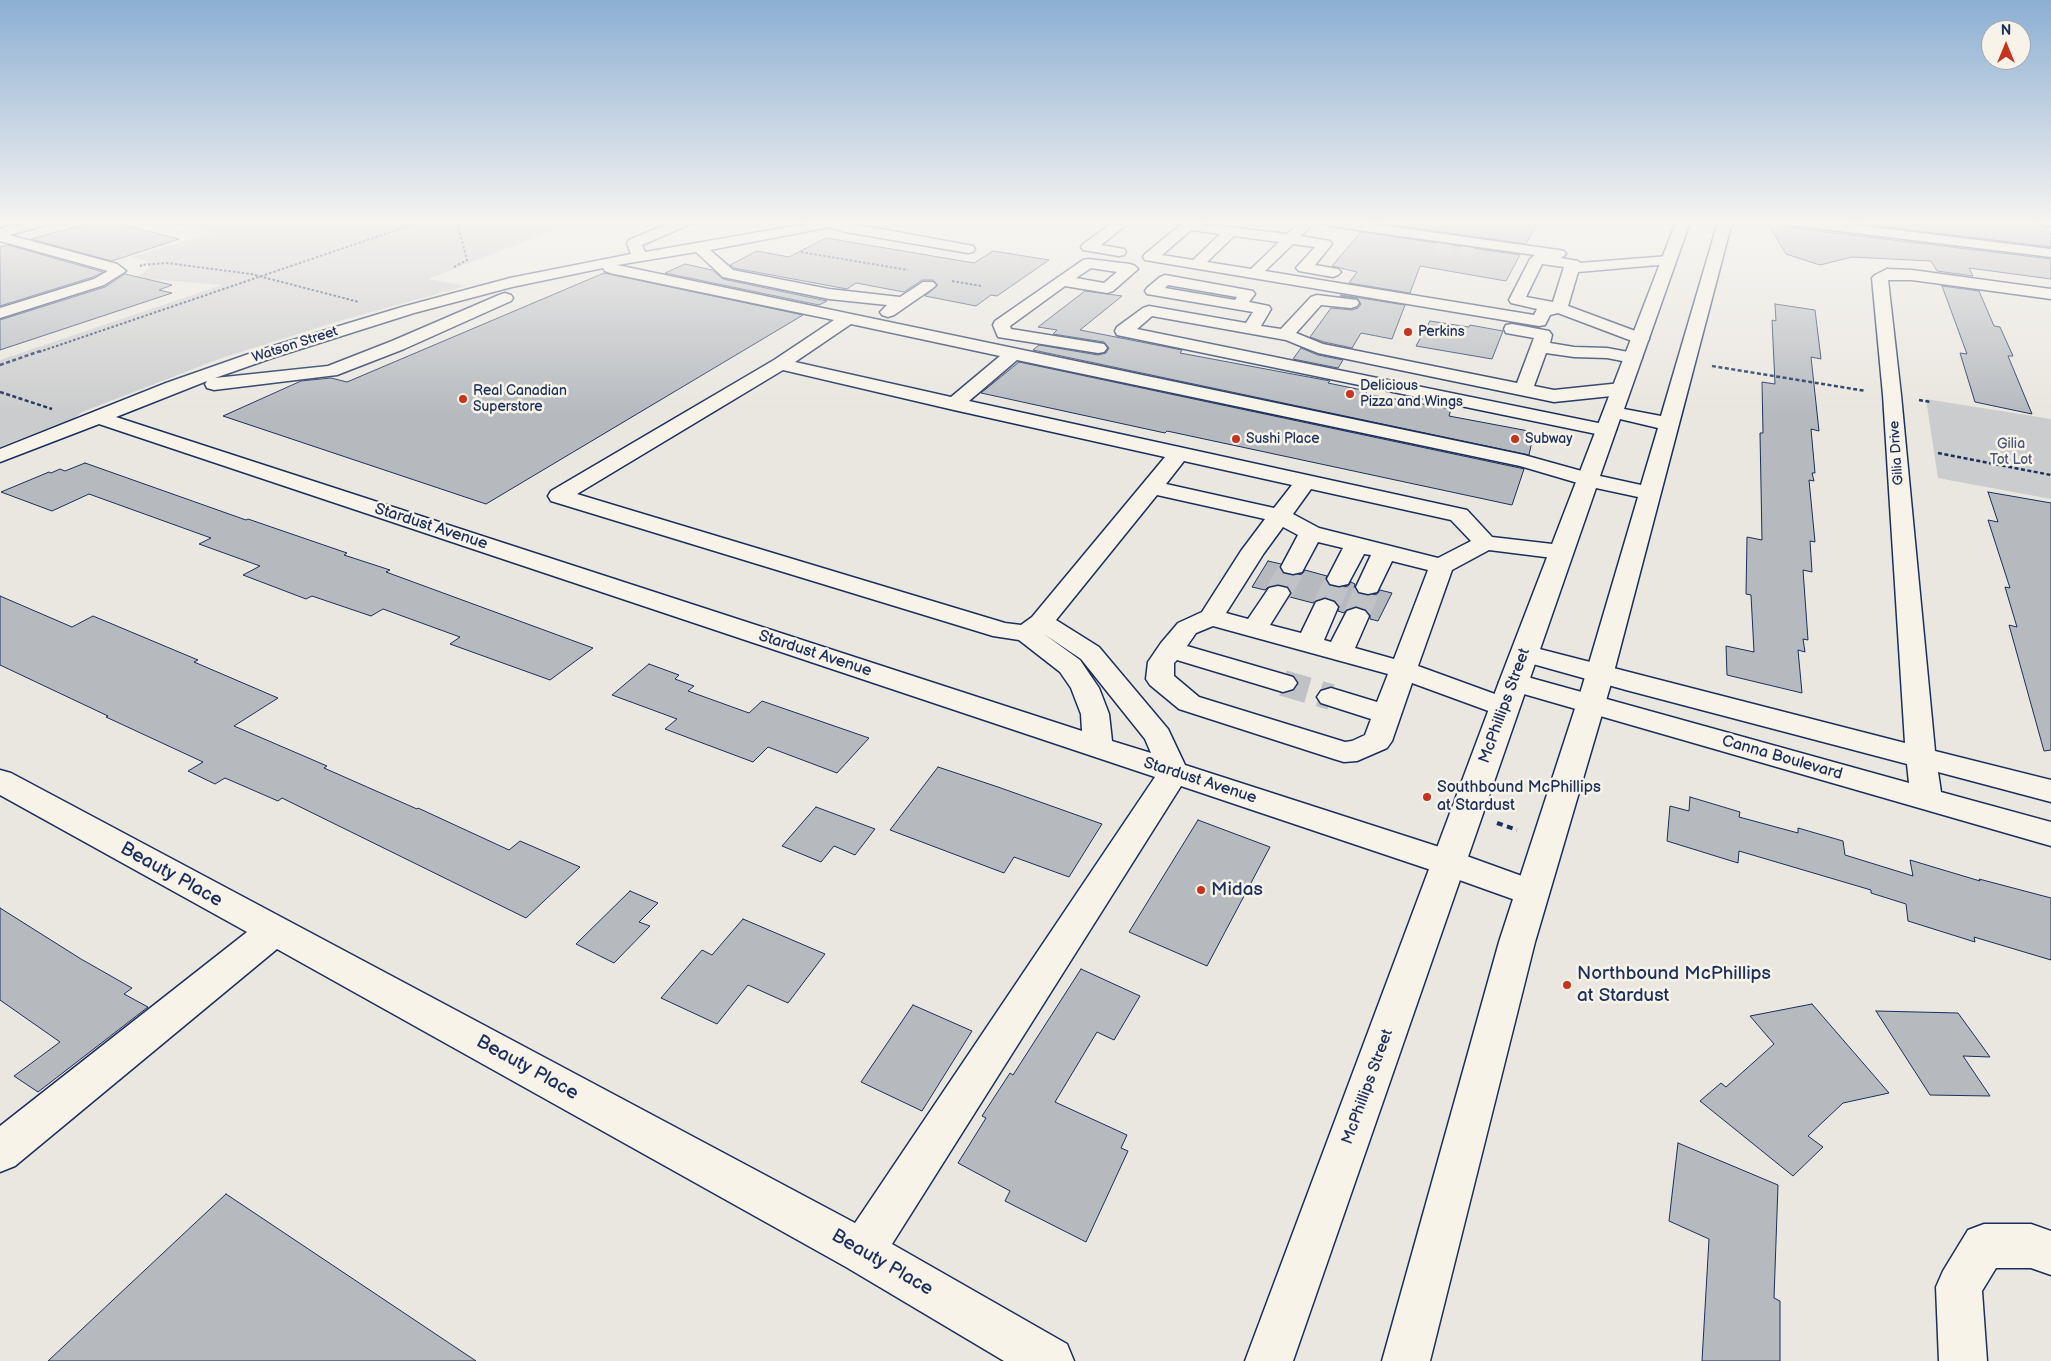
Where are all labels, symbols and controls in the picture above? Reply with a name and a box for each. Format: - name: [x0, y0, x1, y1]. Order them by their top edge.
- north arrow: [1981, 20, 2031, 70]
- text: N: [2001, 22, 2011, 39]
- street label: Watson Street: [250, 323, 340, 367]
- place label: Perkins: [1418, 324, 1465, 340]
- marker: Perkins: [1402, 326, 1414, 338]
- place label: Delicious Pizza and Wings: [1360, 378, 1463, 411]
- place label: Real Canadian Superstore: [473, 383, 567, 416]
- marker: Delicious Pizza and Wings: [1344, 388, 1356, 400]
- marker: Real Canadian Superstore: [457, 393, 469, 405]
- street label: Gilia Drive: [1886, 420, 1908, 486]
- place label: Sushi Place: [1246, 431, 1319, 447]
- place label: Subway: [1525, 431, 1573, 447]
- marker: Sushi Place: [1230, 433, 1242, 445]
- marker: Subway: [1509, 433, 1521, 445]
- park label: Gilia Tot Lot: [1990, 436, 2032, 468]
- street label: Stardust Avenue: [372, 500, 490, 554]
- street label: Stardust Avenue: [756, 627, 874, 681]
- street label: McPhillips Street: [1475, 646, 1535, 766]
- street label: Canna Boulevard: [1719, 732, 1845, 784]
- street label: Stardust Avenue: [1141, 754, 1259, 808]
- place label: Southbound McPhillips at Stardust: [1437, 778, 1601, 816]
- marker: Southbound McPhillips at Stardust: [1421, 791, 1433, 803]
- street label: Beauty Place: [116, 838, 226, 912]
- place label: Midas: [1211, 879, 1263, 901]
- marker: Midas: [1195, 884, 1207, 896]
- place label: Northbound McPhillips at Stardust: [1577, 963, 1771, 1007]
- marker: Northbound McPhillips at Stardust: [1561, 979, 1573, 991]
- street label: McPhillips Street: [1338, 1027, 1398, 1147]
- street label: Beauty Place: [472, 1031, 582, 1105]
- street label: Beauty Place: [827, 1225, 937, 1301]

